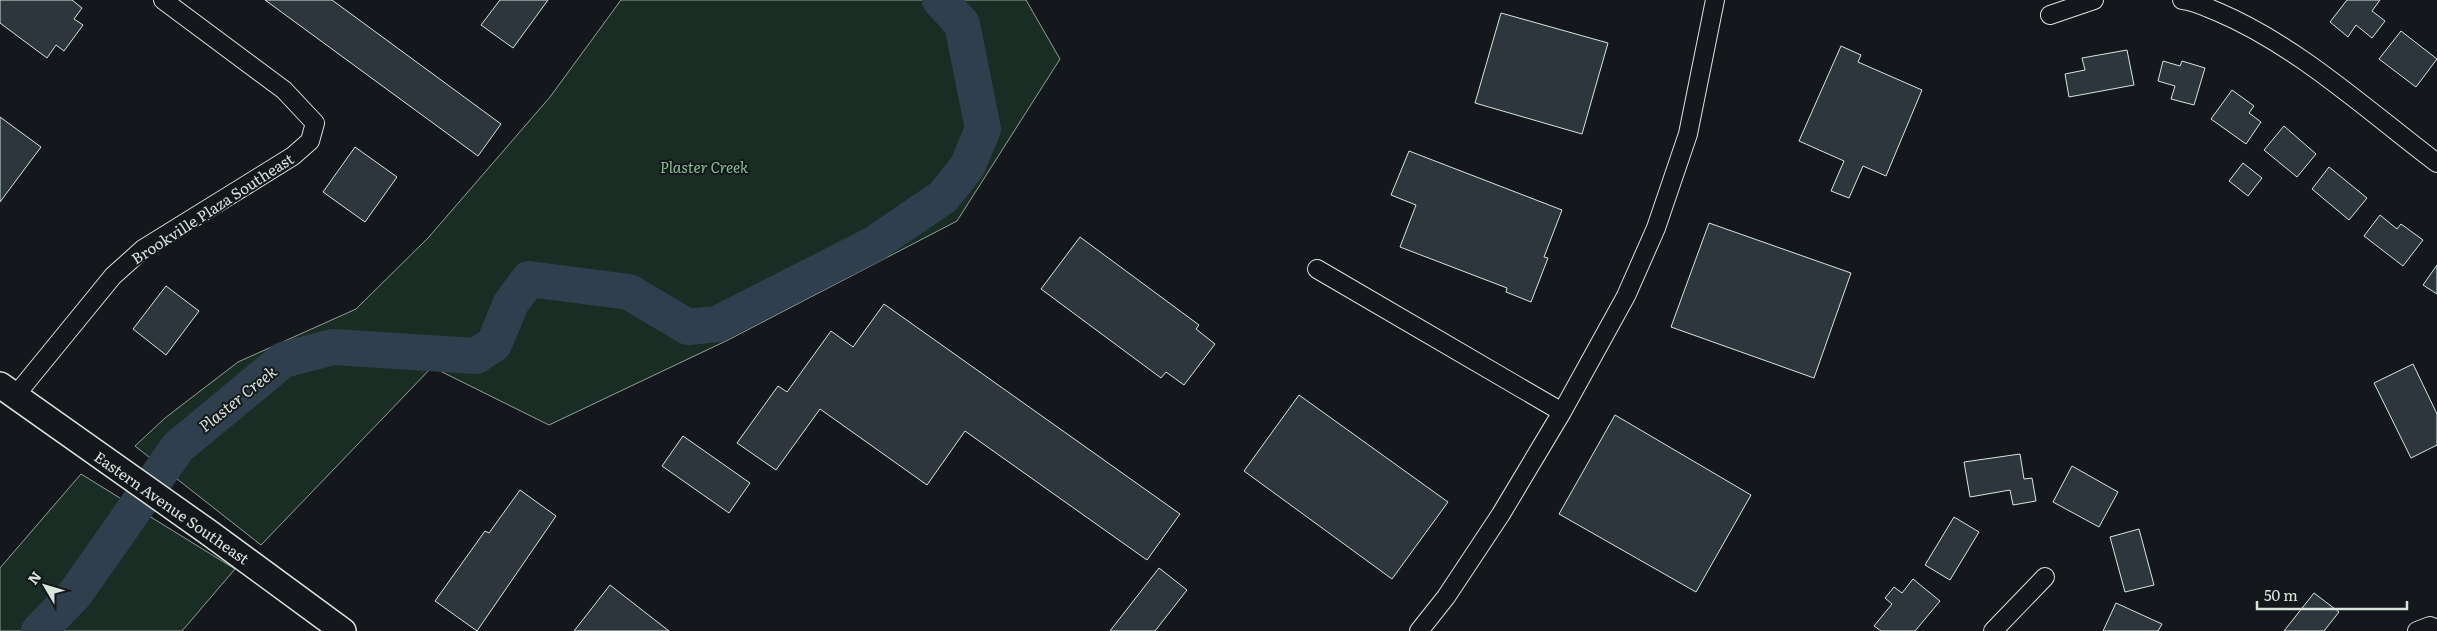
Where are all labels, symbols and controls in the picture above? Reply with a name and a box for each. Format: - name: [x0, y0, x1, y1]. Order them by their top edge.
- street label: Brookville Plaza Southeast: [126, 147, 298, 269]
- park label: Plaster Creek: [660, 155, 749, 178]
- water label: Plaster Creek: [193, 359, 281, 437]
- street label: Eastern Avenue Southeast: [90, 445, 254, 569]
- north arrow: [20, 561, 70, 611]
- text: N: [22, 566, 46, 588]
- scale bar: [2257, 578, 2407, 610]
- text: 50 m: [2264, 583, 2298, 606]

